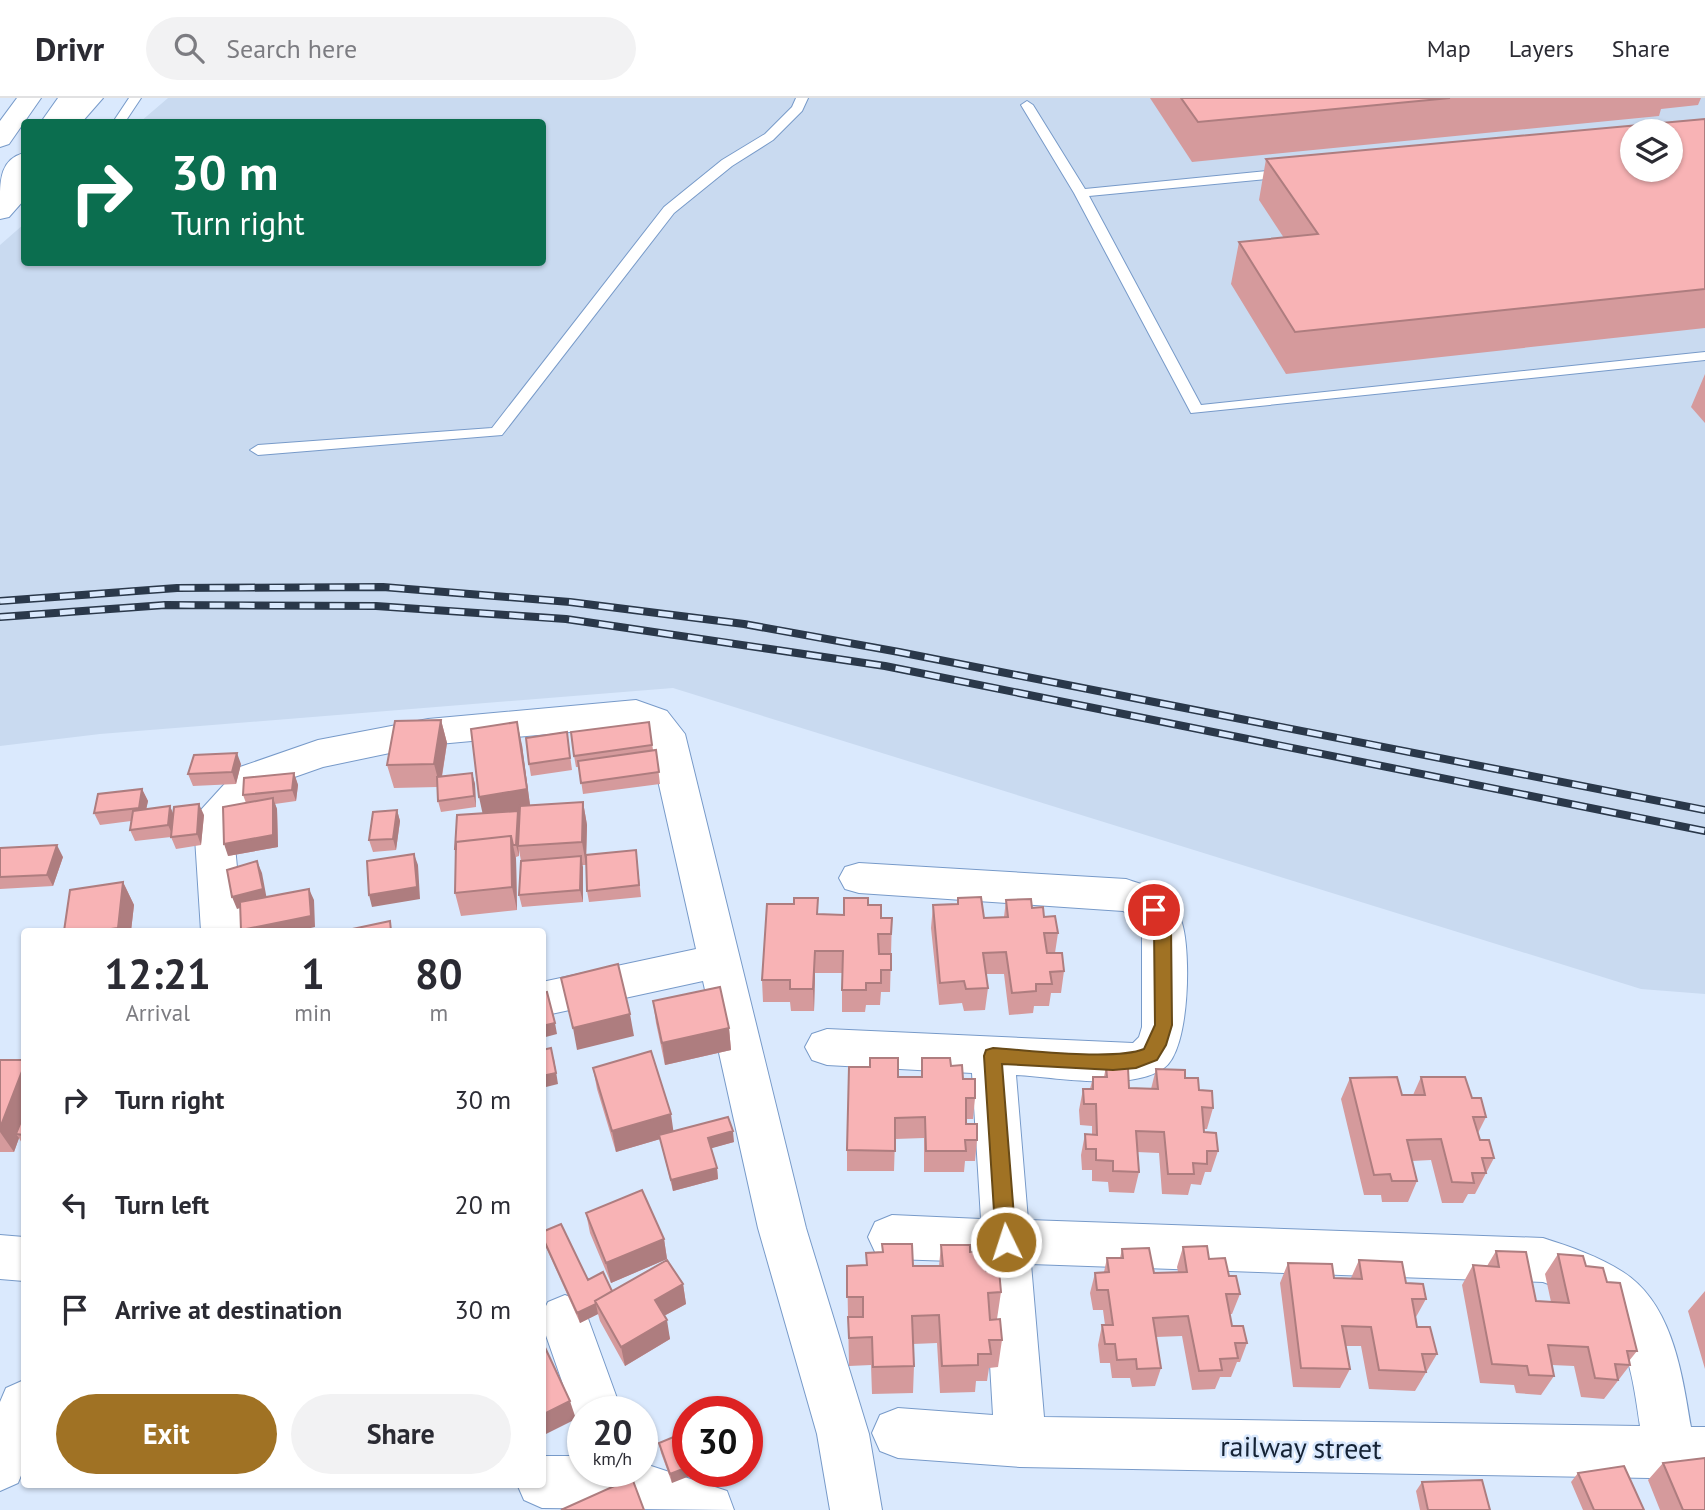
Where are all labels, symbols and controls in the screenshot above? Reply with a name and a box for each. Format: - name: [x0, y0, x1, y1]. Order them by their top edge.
- search box: [146, 17, 636, 80]
- text: Drivr: [35, 27, 104, 70]
- icon: search: [170, 29, 208, 67]
- text: Search here: [226, 32, 357, 65]
- text: Map: [1427, 33, 1471, 64]
- text: Layers: [1509, 33, 1574, 64]
- text: Share: [1612, 33, 1670, 64]
- map controls: [1620, 119, 1683, 182]
- button: layers: [1620, 119, 1683, 182]
- text: 30 m: [171, 140, 278, 204]
- icon: right: [56, 147, 147, 238]
- text: Turn right: [171, 202, 305, 244]
- pin: [1124, 880, 1184, 940]
- icon: arrive: [1135, 891, 1173, 929]
- text: 12:21: [104, 946, 211, 1001]
- text: 1: [301, 946, 325, 1001]
- text: 80: [415, 946, 463, 1001]
- text: Arrival: [125, 998, 190, 1027]
- text: min: [294, 998, 332, 1027]
- text: m: [429, 998, 448, 1027]
- icon: right: [56, 1081, 94, 1119]
- text: Turn right: [115, 1083, 224, 1116]
- text: 30 m: [455, 1083, 511, 1116]
- icon: left: [56, 1186, 94, 1224]
- text: Turn left: [115, 1188, 209, 1221]
- text: 20 m: [455, 1188, 511, 1221]
- position arrow: [969, 1205, 1043, 1279]
- icon: arrive: [56, 1291, 94, 1329]
- text: Arrive at destination: [115, 1293, 342, 1326]
- text: 30 m: [455, 1293, 511, 1326]
- button: Exit: [56, 1394, 277, 1474]
- button: Share: [291, 1394, 511, 1474]
- speed limit sign: 30: [672, 1396, 763, 1487]
- text: 20: [593, 1409, 632, 1455]
- street label: railway street: [1220, 1427, 1383, 1467]
- text: km/h: [593, 1447, 632, 1470]

